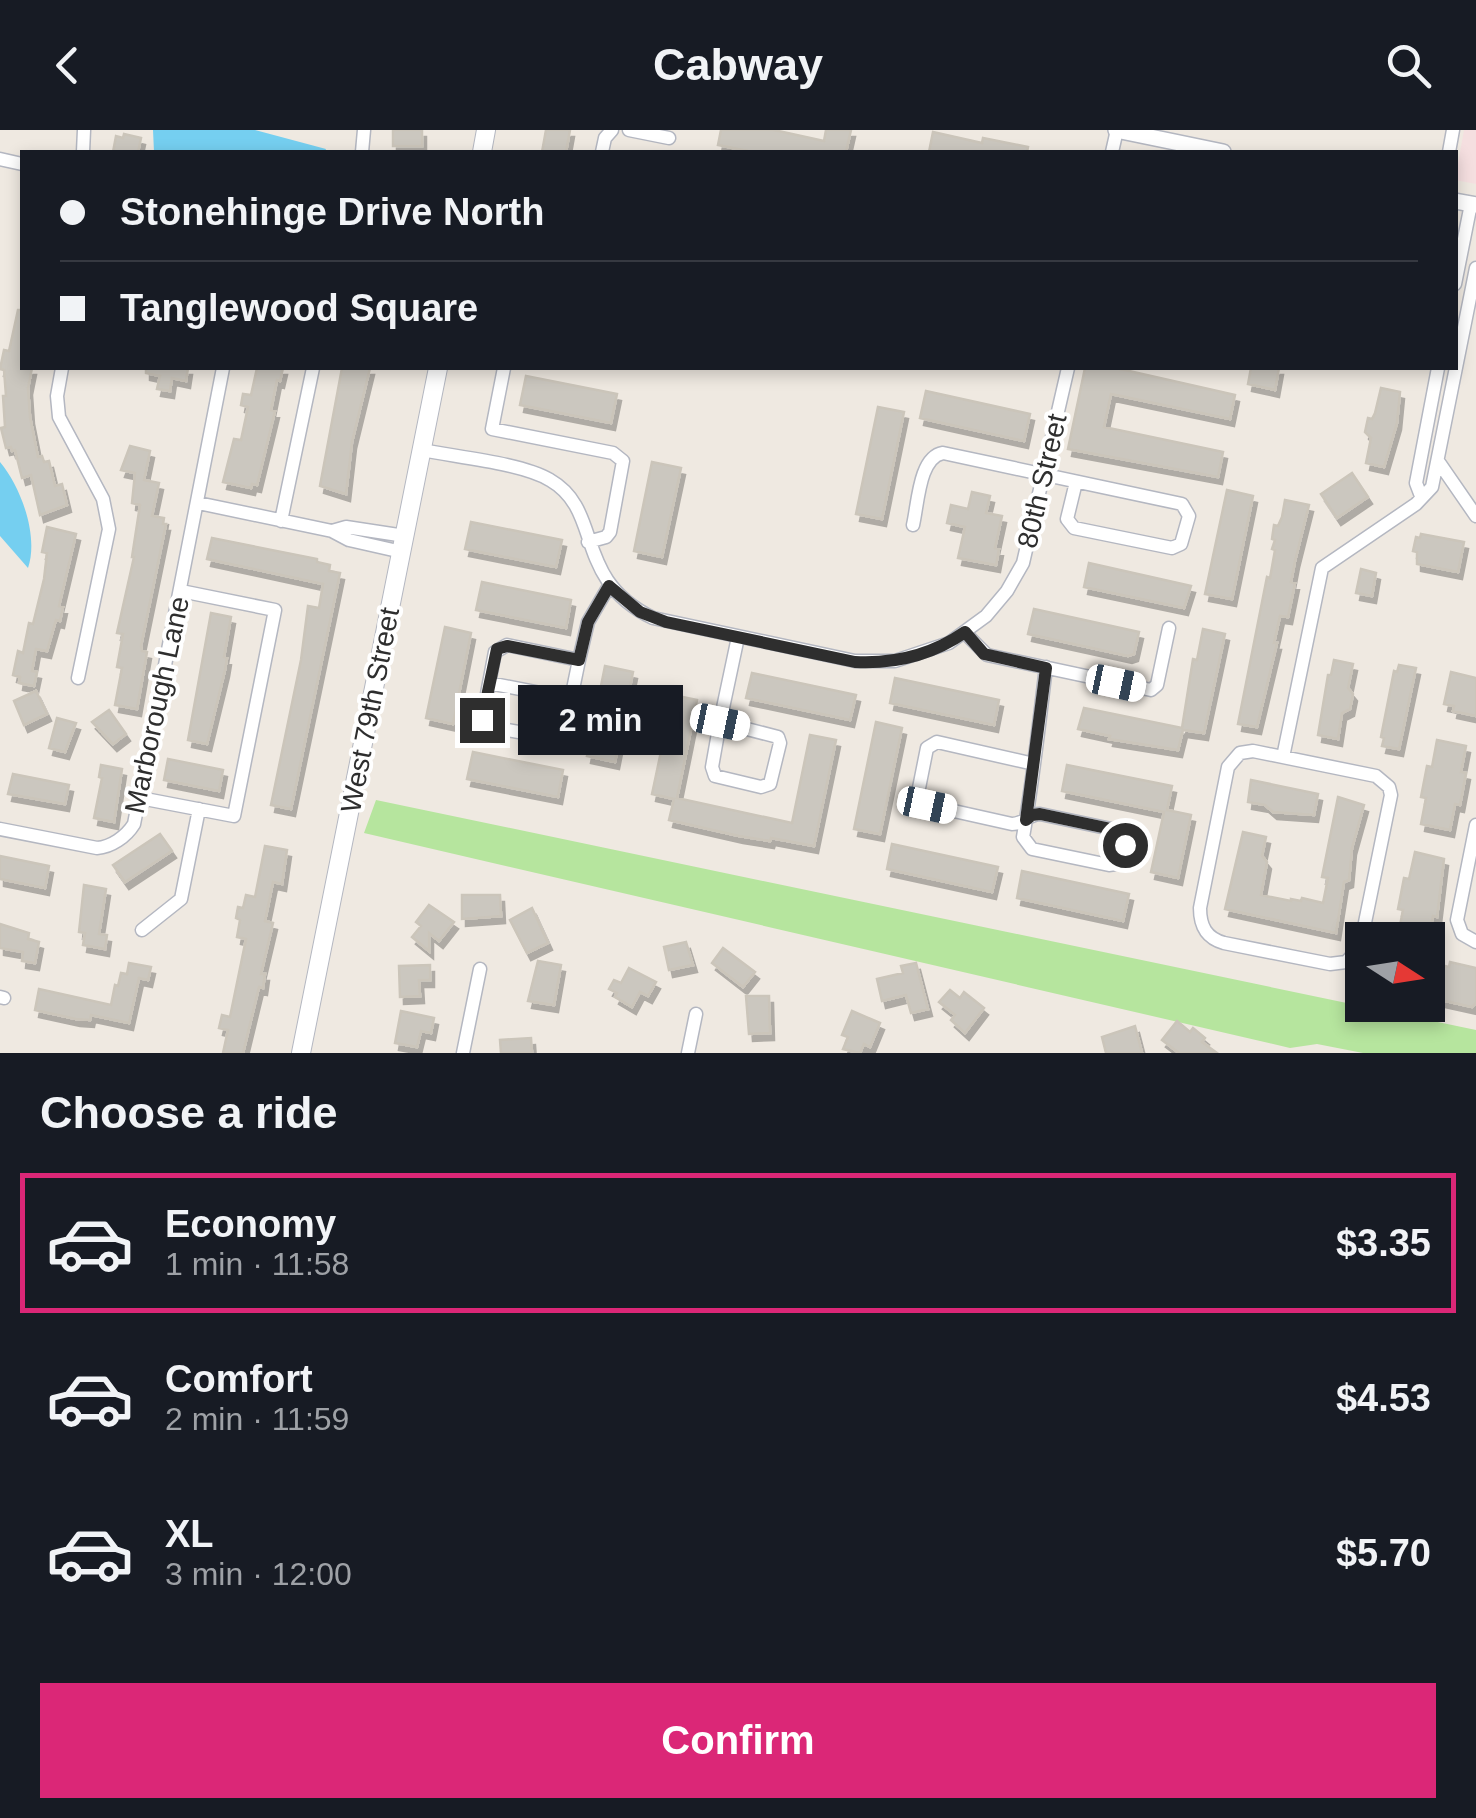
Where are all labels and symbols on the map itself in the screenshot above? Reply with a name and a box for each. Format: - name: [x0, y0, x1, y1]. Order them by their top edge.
- street label: 80th Street: [1011, 411, 1073, 551]
- street label: Marborough Lane: [119, 594, 195, 816]
- street label: West 79th Street: [335, 605, 405, 815]
- car: [1084, 662, 1148, 704]
- callout: 2 min: [517, 685, 682, 755]
- route end: [460, 698, 505, 743]
- car: [688, 701, 752, 743]
- car: [895, 784, 959, 826]
- route start: [1103, 823, 1148, 868]
- north arrow: [1345, 922, 1445, 1022]

